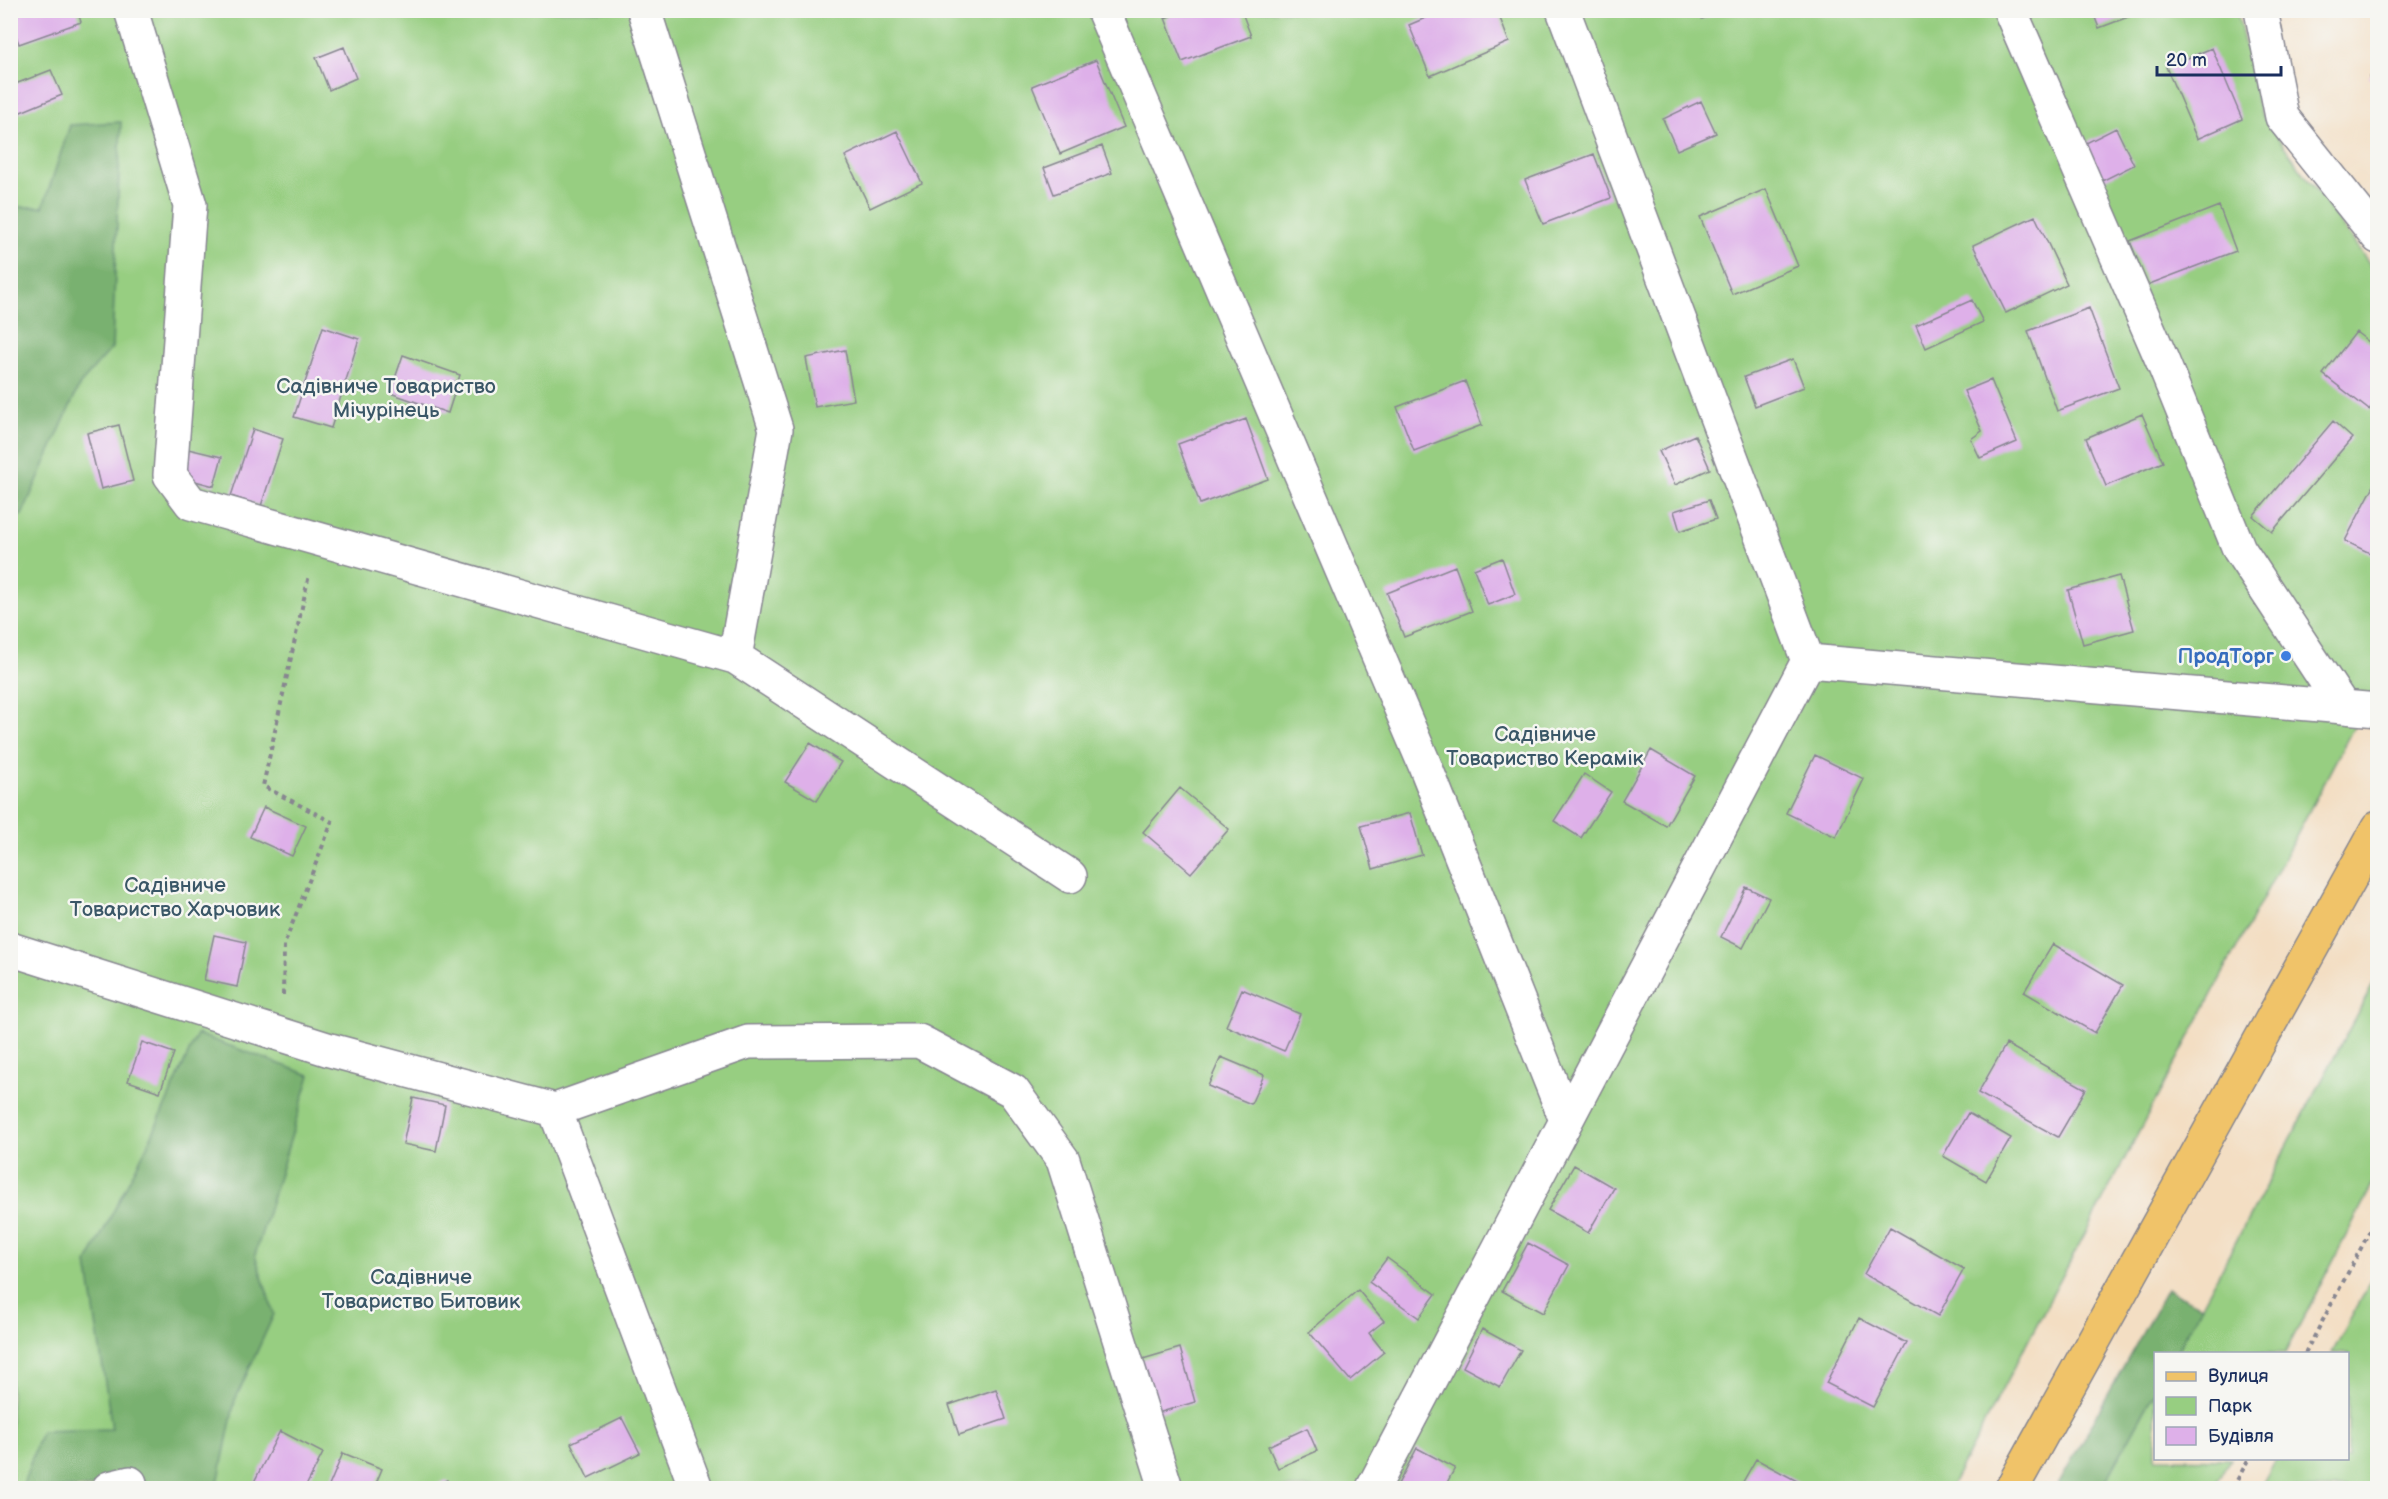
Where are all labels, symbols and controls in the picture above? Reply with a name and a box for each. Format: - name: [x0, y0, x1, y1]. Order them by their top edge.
- scale bar: [2157, 39, 2282, 77]
- text: 20 m: [2166, 50, 2207, 71]
- park label: Садівниче Товариство Мічурінець: [276, 374, 496, 423]
- place label: ПродТорг: [2177, 644, 2275, 669]
- marker: ПродТорг: [2279, 649, 2293, 663]
- park label: Садівниче Товариство Керамік: [1446, 722, 1644, 771]
- park label: Садівниче Товариство Харчовик: [70, 873, 280, 922]
- park label: Садівниче Товариство Битовик: [322, 1265, 520, 1314]
- legend: [2154, 1352, 2349, 1460]
- text: Вулиця: [2208, 1366, 2269, 1387]
- text: Парк: [2208, 1396, 2252, 1417]
- text: Будівля: [2208, 1426, 2274, 1447]

